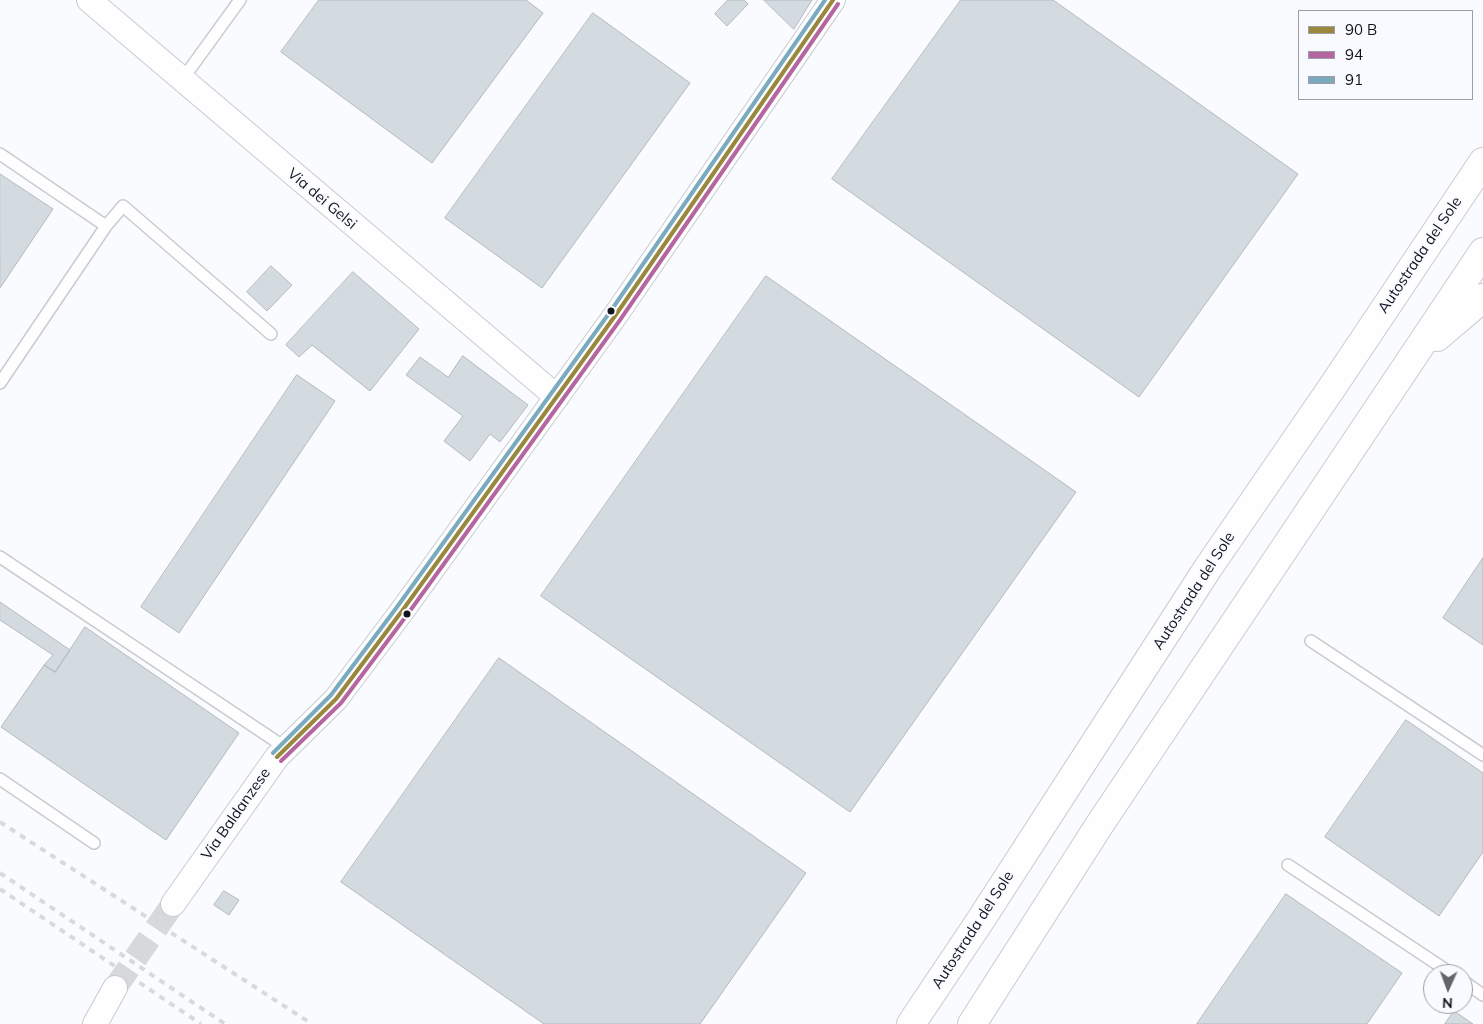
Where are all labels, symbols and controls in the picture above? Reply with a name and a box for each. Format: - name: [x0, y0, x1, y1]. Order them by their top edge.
- legend: [1298, 10, 1473, 100]
- text: 90 B: [1345, 20, 1377, 39]
- text: 94: [1345, 45, 1363, 64]
- text: 91: [1345, 70, 1363, 89]
- street label: Via dei Gelsi: [284, 165, 360, 233]
- street label: Autostrada del Sole: [1374, 193, 1466, 317]
- unlabelled marker: [606, 306, 616, 316]
- street label: Autostrada del Sole: [1149, 529, 1239, 653]
- unlabelled marker: [402, 609, 412, 619]
- street label: Via Baldanzese: [198, 765, 274, 863]
- street label: Autostrada del Sole: [928, 868, 1018, 992]
- north arrow: [1423, 964, 1473, 1014]
- text: N: [1442, 994, 1453, 1012]

